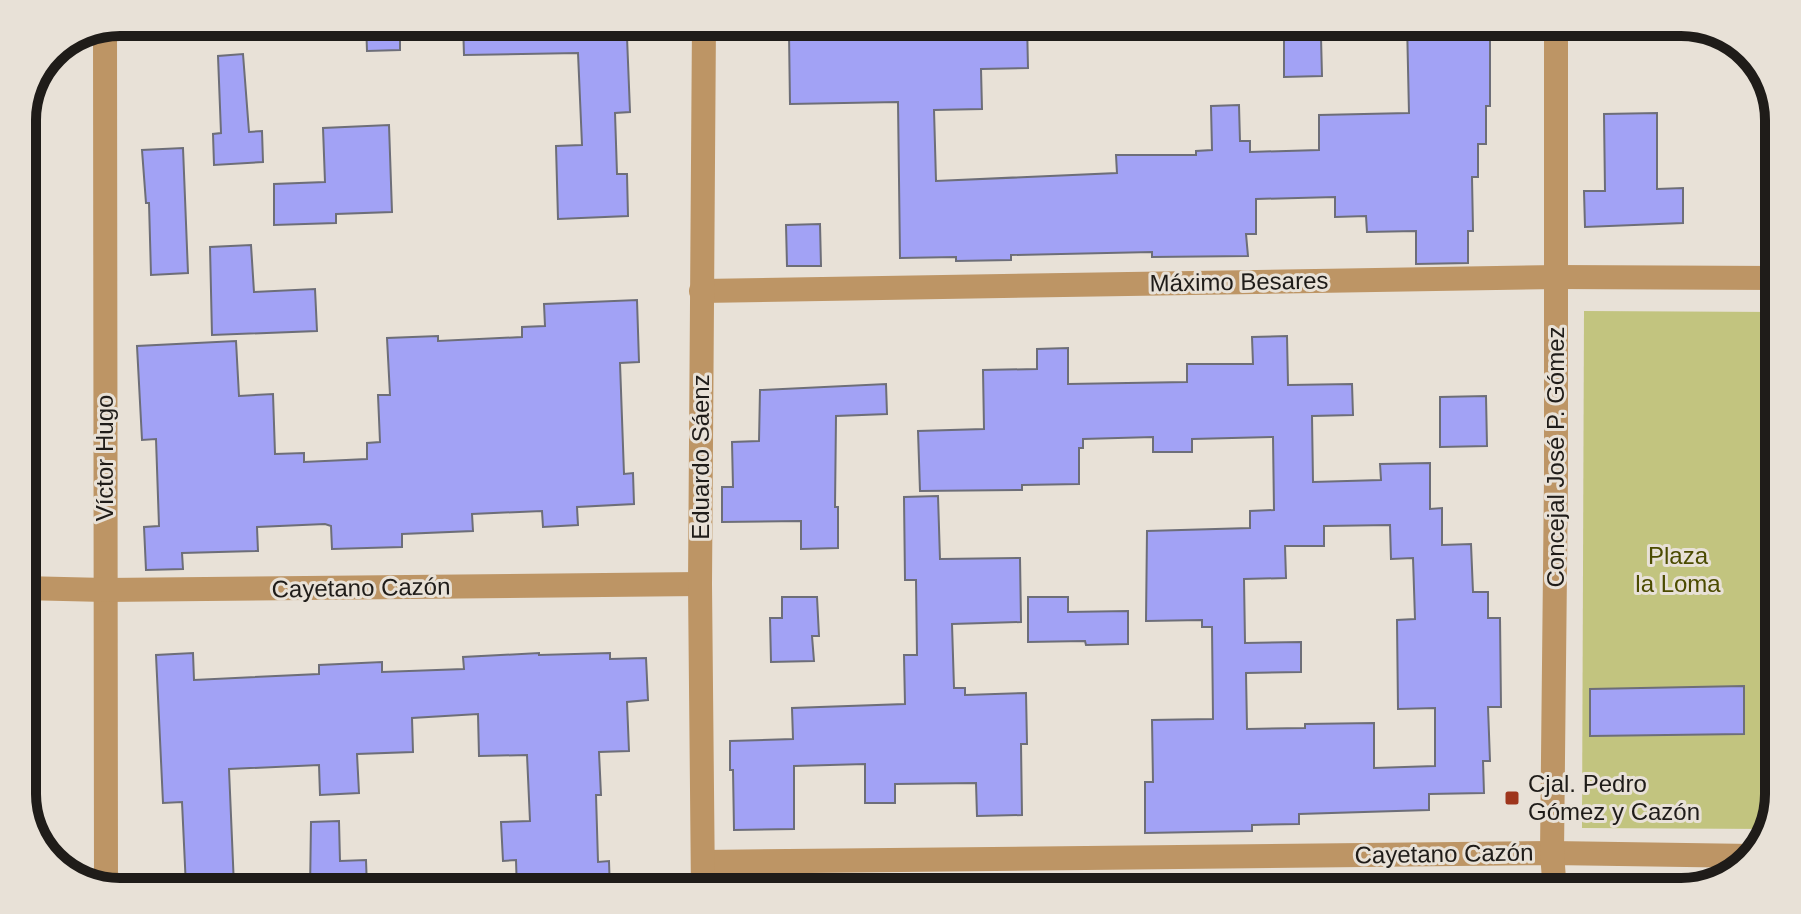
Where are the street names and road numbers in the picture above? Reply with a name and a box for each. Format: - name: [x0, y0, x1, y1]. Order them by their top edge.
- street label: Máximo Besares: [1149, 266, 1329, 297]
- street label: Concejal José P. Gómez: [1542, 326, 1569, 588]
- street label: Eduardo Sáenz: [687, 374, 714, 540]
- street label: Víctor Hugo: [91, 395, 118, 521]
- street label: Cayetano Cazón: [271, 572, 451, 603]
- street label: Cayetano Cazón: [1354, 838, 1534, 869]

